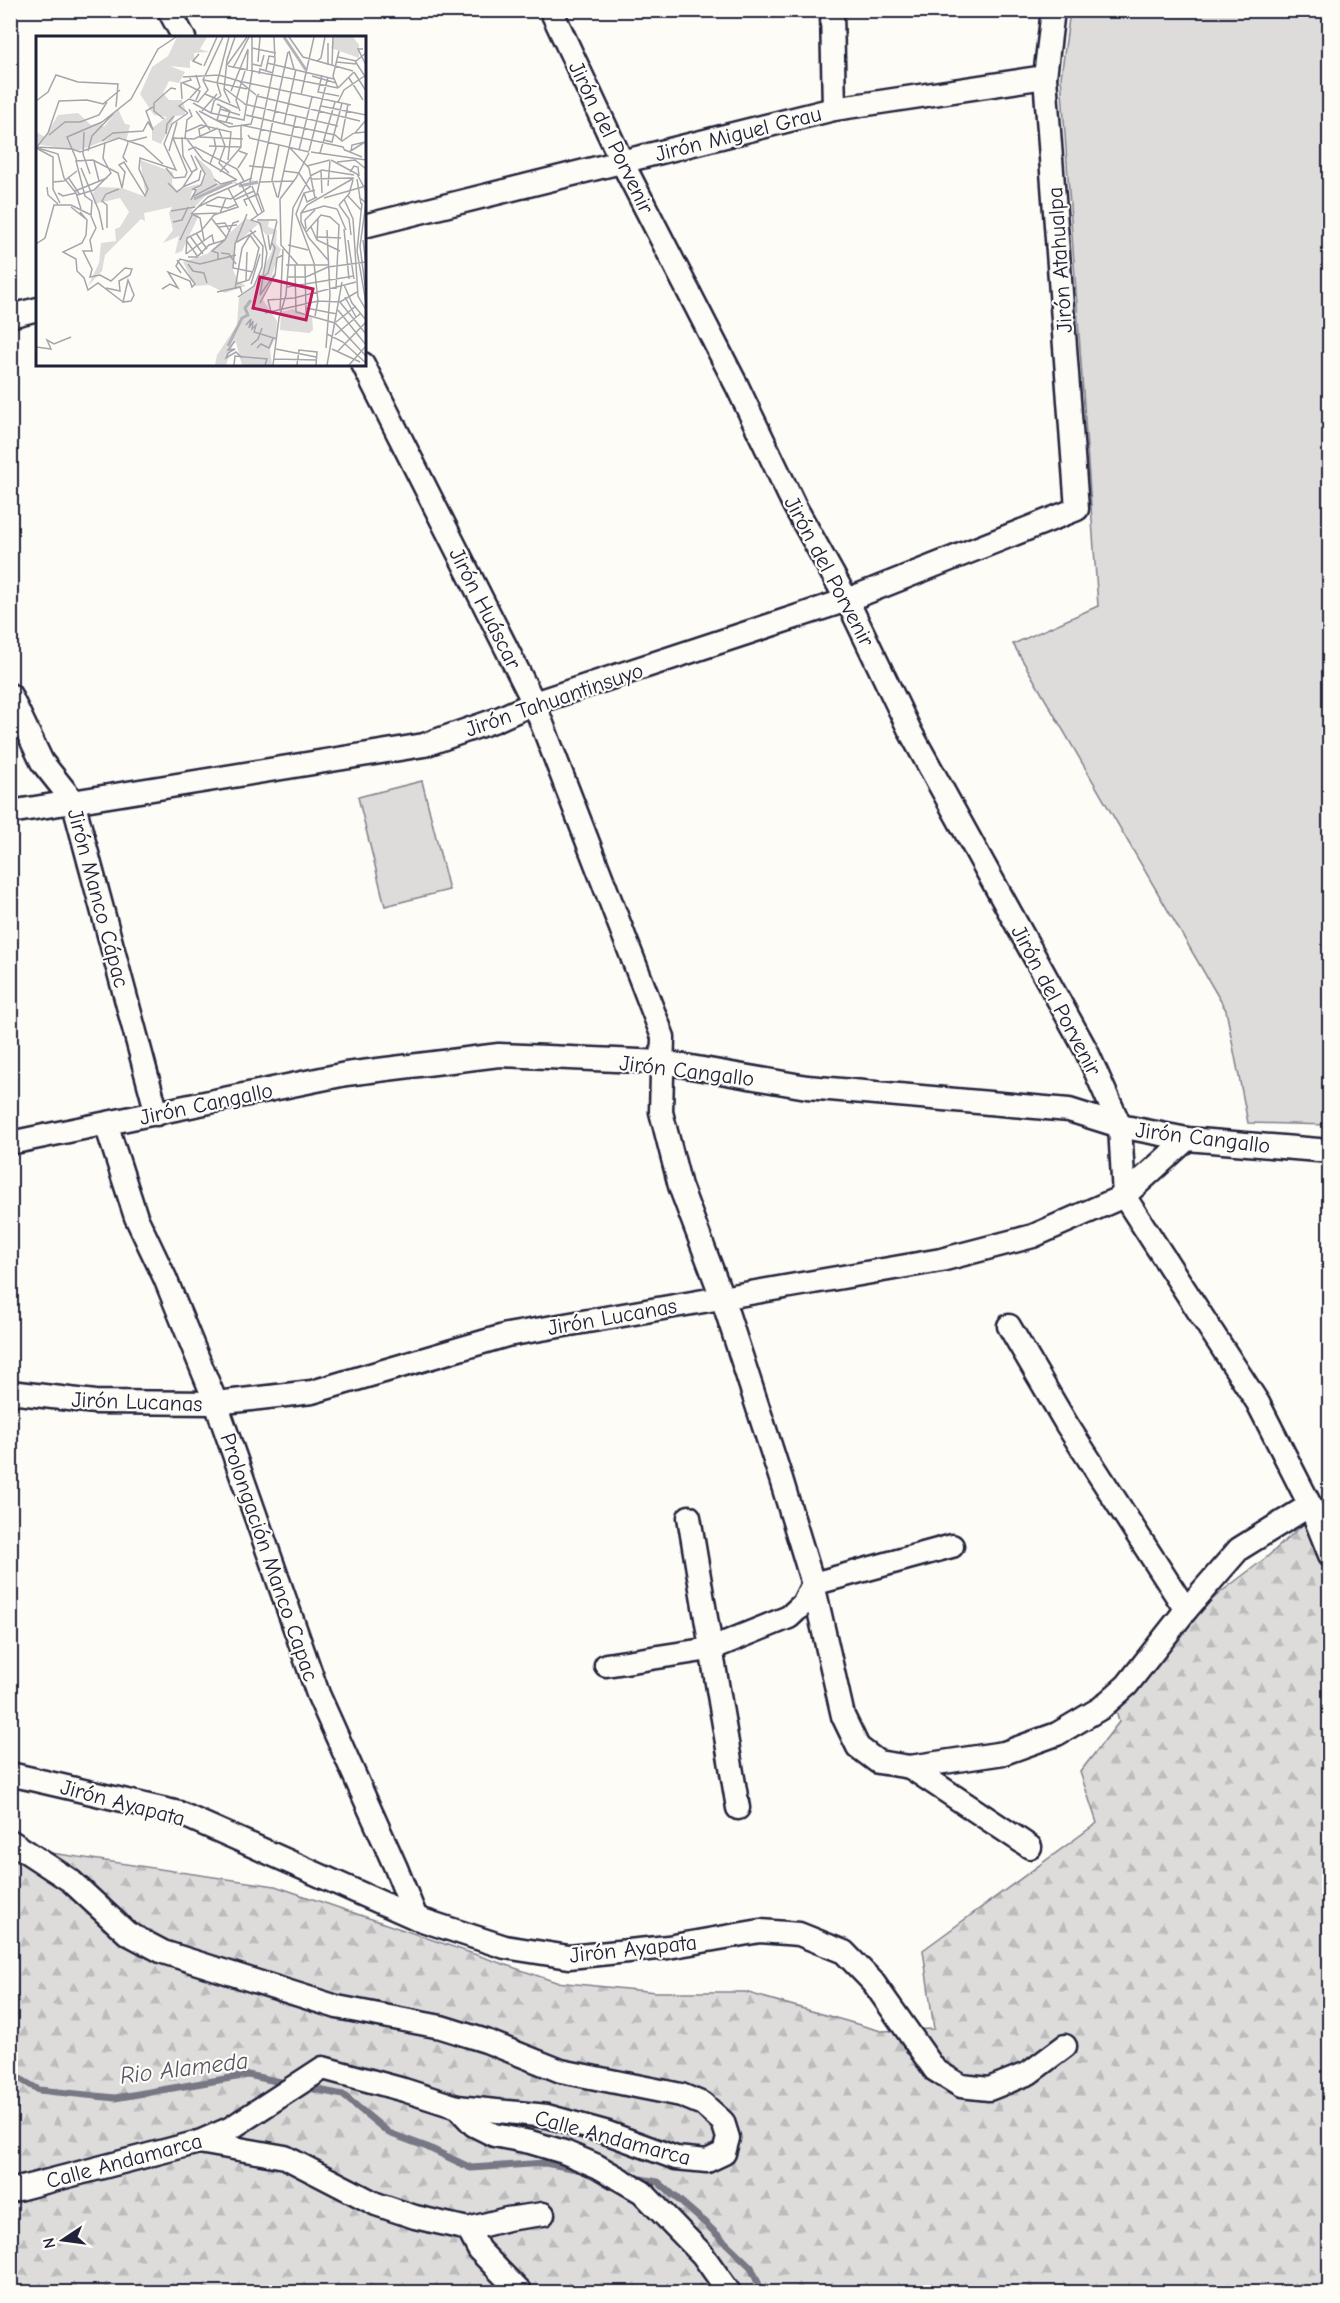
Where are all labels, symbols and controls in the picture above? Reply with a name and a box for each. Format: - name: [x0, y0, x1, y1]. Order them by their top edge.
- inset map: [36, 36, 366, 366]
- street label: Jirón del Porvenir: [563, 57, 659, 218]
- street label: Jirón Miguel Grau: [652, 101, 824, 167]
- street label: Jirón Atahualpa: [1042, 186, 1078, 334]
- street label: Jirón del Porvenir: [779, 492, 880, 651]
- street label: Jirón Huáscar: [443, 543, 527, 674]
- street label: Jirón Tahuantinsuyo: [462, 657, 647, 743]
- street label: Jirón Manco Cápac: [62, 806, 135, 991]
- street label: Jirón del Porvenir: [1006, 921, 1107, 1080]
- street label: Jirón Cangallo: [618, 1050, 756, 1092]
- street label: Jirón Cangallo: [137, 1077, 275, 1131]
- street label: Jirón Cangallo: [1134, 1117, 1272, 1159]
- street label: Jirón Lucanas: [545, 1293, 679, 1341]
- street label: Jirón Lucanas: [71, 1387, 203, 1417]
- street label: Prolongación Manco Capac: [214, 1430, 324, 1685]
- street label: Jirón Ayapata: [58, 1774, 188, 1832]
- street label: Jirón Ayapata: [568, 1929, 698, 1969]
- water label: Rio Alameda: [118, 2046, 250, 2090]
- street label: Calle Andamarca: [532, 2105, 694, 2171]
- street label: Calle Andamarca: [43, 2128, 205, 2194]
- north arrow: [33, 2210, 93, 2270]
- text: N: [39, 2236, 59, 2250]

